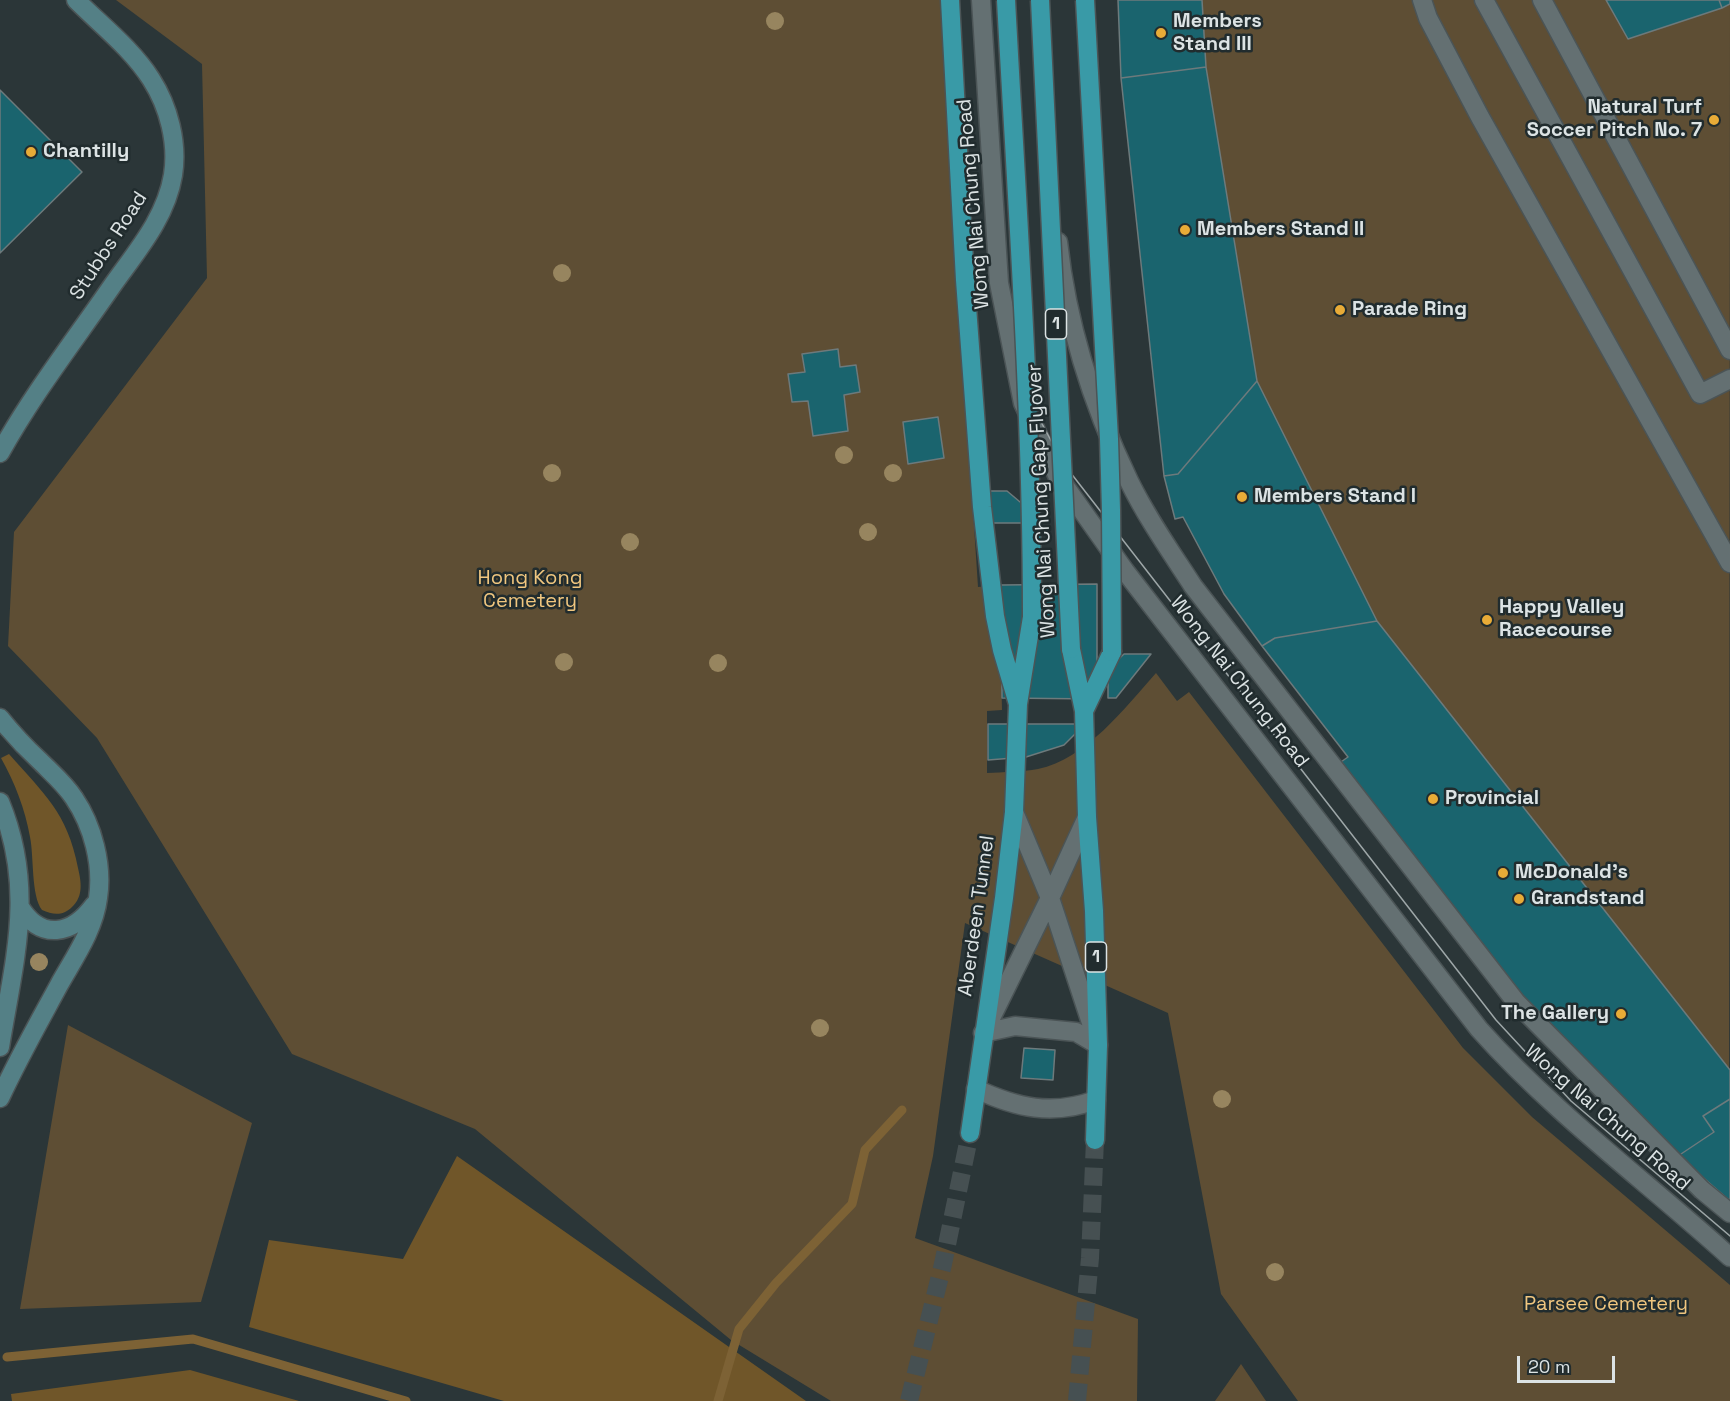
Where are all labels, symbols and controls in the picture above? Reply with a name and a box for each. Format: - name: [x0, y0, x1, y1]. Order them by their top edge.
- place label: Members Stand III: [1173, 10, 1262, 57]
- marker: Members Stand III: [1154, 26, 1168, 40]
- place label: Natural Turf Soccer Pitch No. 7: [1527, 96, 1702, 143]
- street label: Wong Nai Chung Road: [953, 98, 995, 310]
- marker: Natural Turf Soccer Pitch No. 7: [1707, 113, 1721, 127]
- place label: Chantilly: [43, 140, 129, 164]
- marker: Chantilly: [24, 145, 38, 159]
- street label: Stubbs Road: [65, 187, 153, 305]
- place label: Members Stand II: [1197, 218, 1364, 242]
- marker: Members Stand II: [1178, 223, 1192, 237]
- place label: Parade Ring: [1352, 298, 1467, 322]
- marker: Parade Ring: [1333, 303, 1347, 317]
- road number: 1: [1046, 309, 1066, 339]
- street label: Wong Nai Chung Gap Flyover: [1023, 363, 1061, 639]
- place label: Members Stand I: [1254, 485, 1416, 509]
- marker: Members Stand I: [1235, 490, 1249, 504]
- park label: Hong Kong Cemetery: [478, 567, 582, 614]
- street label: Wong Nai Chung Road: [1165, 591, 1313, 773]
- place label: Happy Valley Racecourse: [1499, 596, 1624, 643]
- marker: Happy Valley Racecourse: [1480, 613, 1494, 627]
- place label: Provincial: [1445, 787, 1539, 811]
- marker: Provincial: [1426, 792, 1440, 806]
- street label: Aberdeen Tunnel: [954, 834, 1000, 998]
- place label: McDonald's: [1515, 861, 1628, 885]
- marker: McDonald's: [1496, 866, 1510, 880]
- place label: Grandstand: [1531, 887, 1645, 911]
- marker: Grandstand: [1512, 892, 1526, 906]
- road number: 1: [1086, 942, 1106, 972]
- place label: The Gallery: [1501, 1002, 1609, 1026]
- marker: The Gallery: [1614, 1007, 1628, 1021]
- street label: Wong Nai Chung Road: [1519, 1040, 1695, 1196]
- park label: Parsee Cemetery: [1524, 1293, 1688, 1317]
- scale bar: [1520, 1344, 1618, 1382]
- text: 20 m: [1528, 1355, 1571, 1378]

